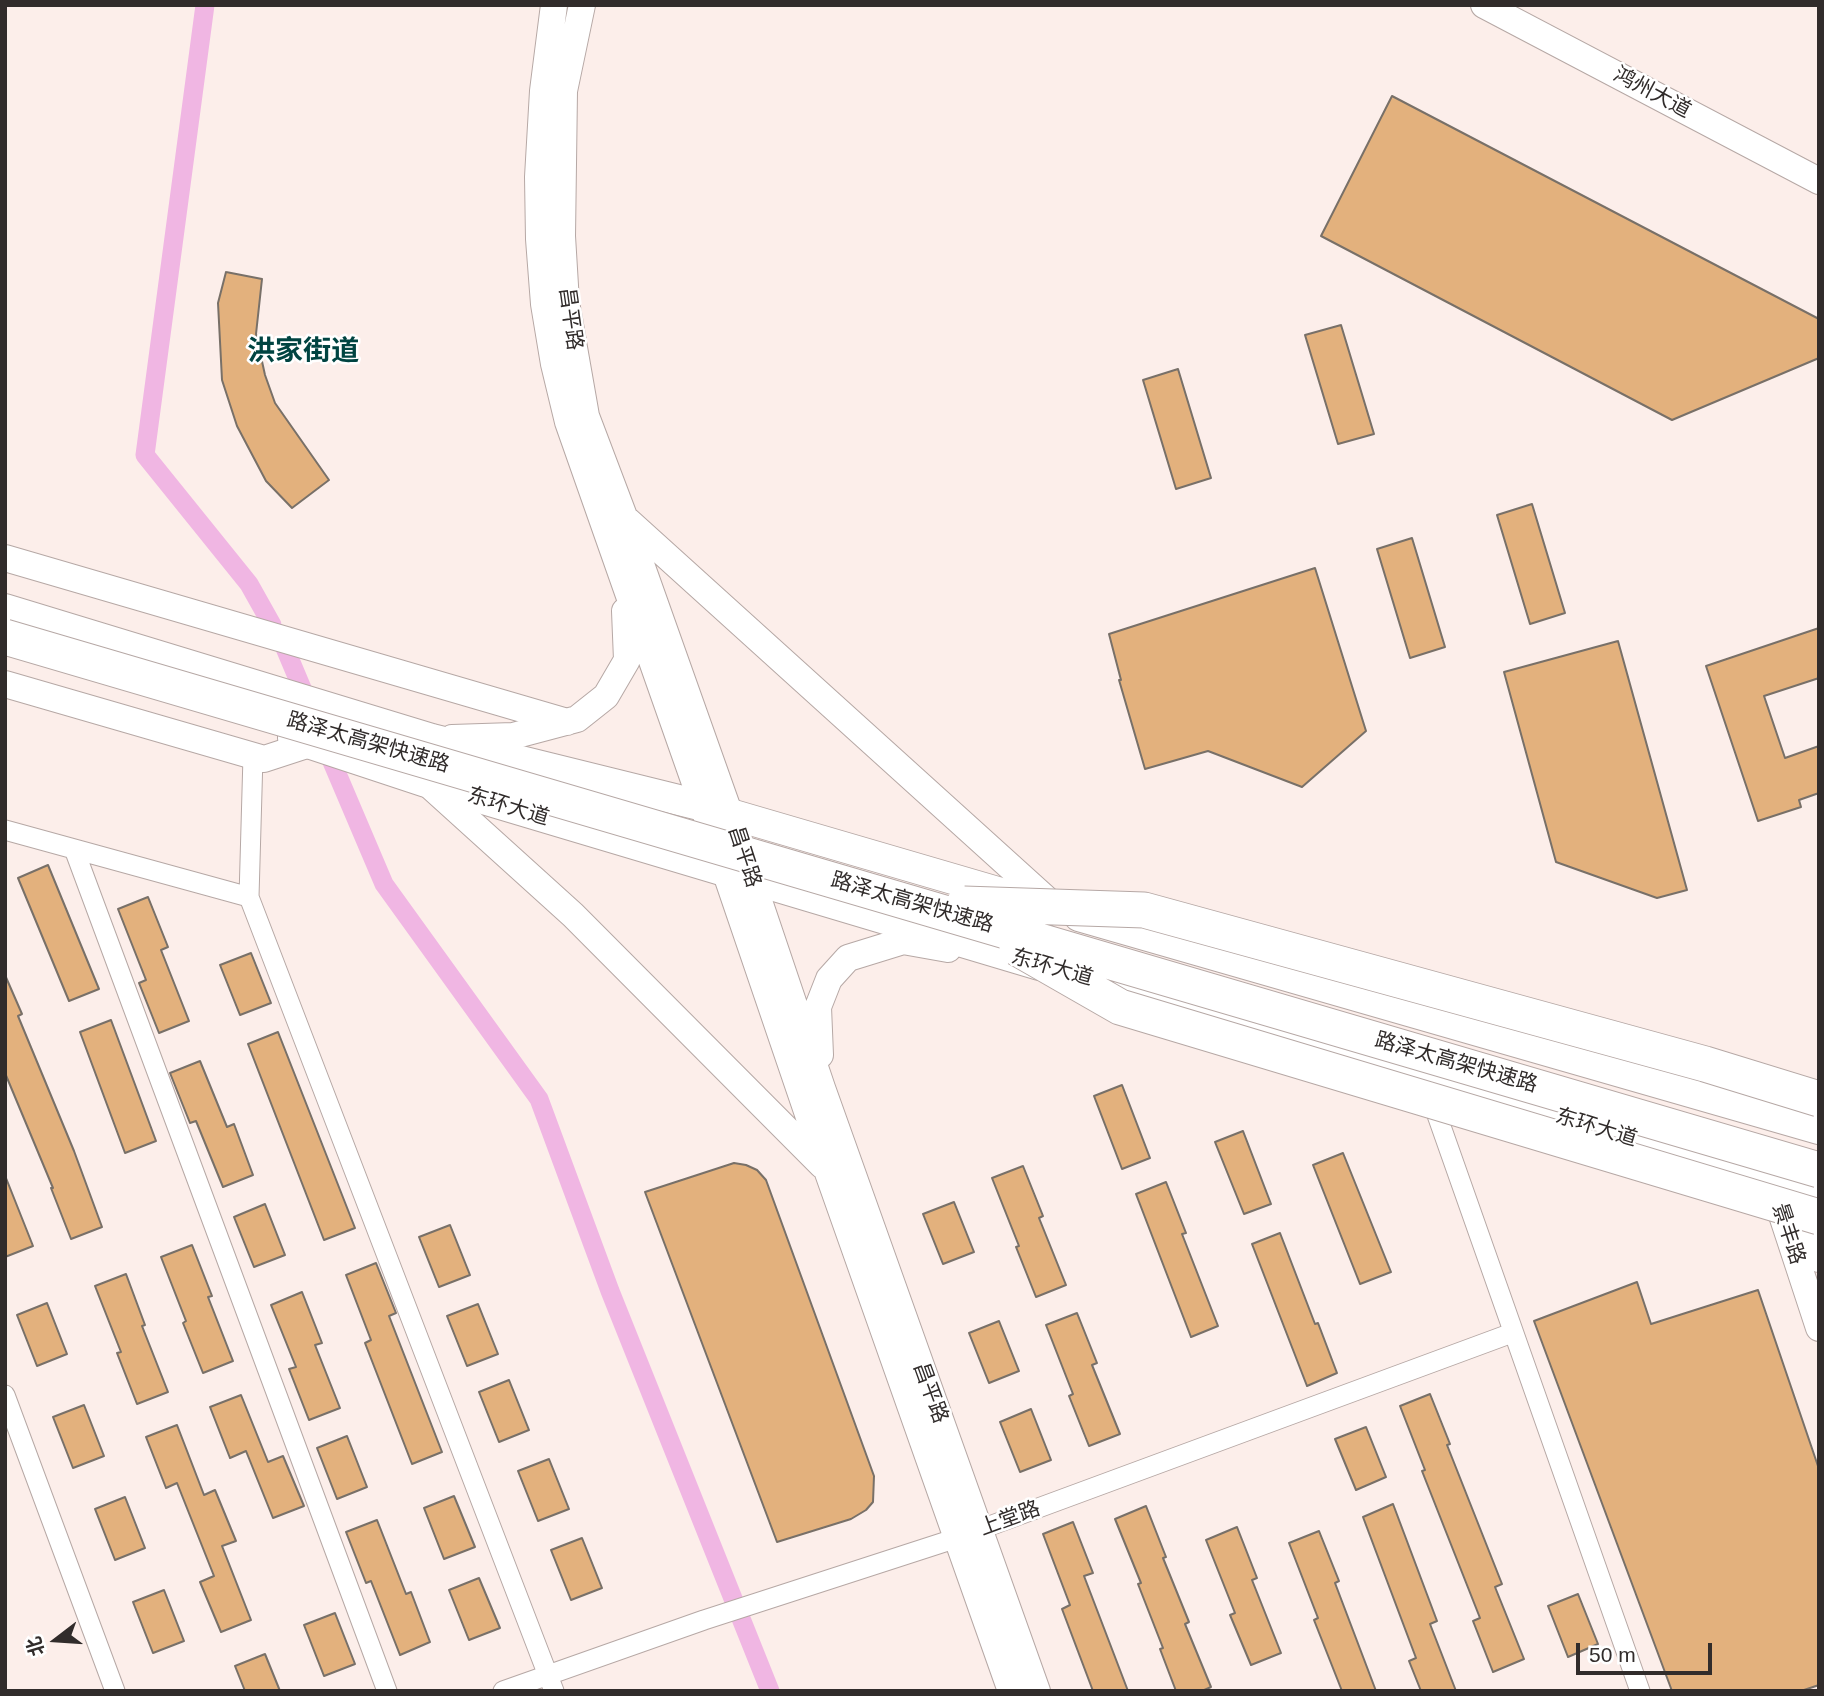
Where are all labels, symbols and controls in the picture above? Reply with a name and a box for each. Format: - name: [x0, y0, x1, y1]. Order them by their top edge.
- street label: 鸿州大道: [1609, 62, 1695, 124]
- street label: 昌平路: [553, 286, 587, 352]
- district label: 洪家街道: [247, 335, 359, 369]
- street label: 路泽太高架快速路: [284, 708, 452, 778]
- street label: 东环大道: [464, 783, 552, 831]
- street label: 昌平路: [722, 823, 766, 891]
- street label: 路泽太高架快速路: [828, 868, 996, 938]
- street label: 东环大道: [1008, 944, 1096, 992]
- street label: 路泽太高架快速路: [1372, 1028, 1540, 1098]
- street label: 东环大道: [1552, 1104, 1640, 1152]
- street label: 景丰路: [1766, 1200, 1810, 1268]
- street label: 昌平路: [907, 1359, 953, 1427]
- street label: 上堂路: [976, 1496, 1044, 1542]
- north arrow: [21, 1605, 91, 1675]
- scale bar: [1579, 1630, 1716, 1674]
- text: 北: [23, 1634, 48, 1658]
- text: 50 m: [1589, 1643, 1636, 1666]

